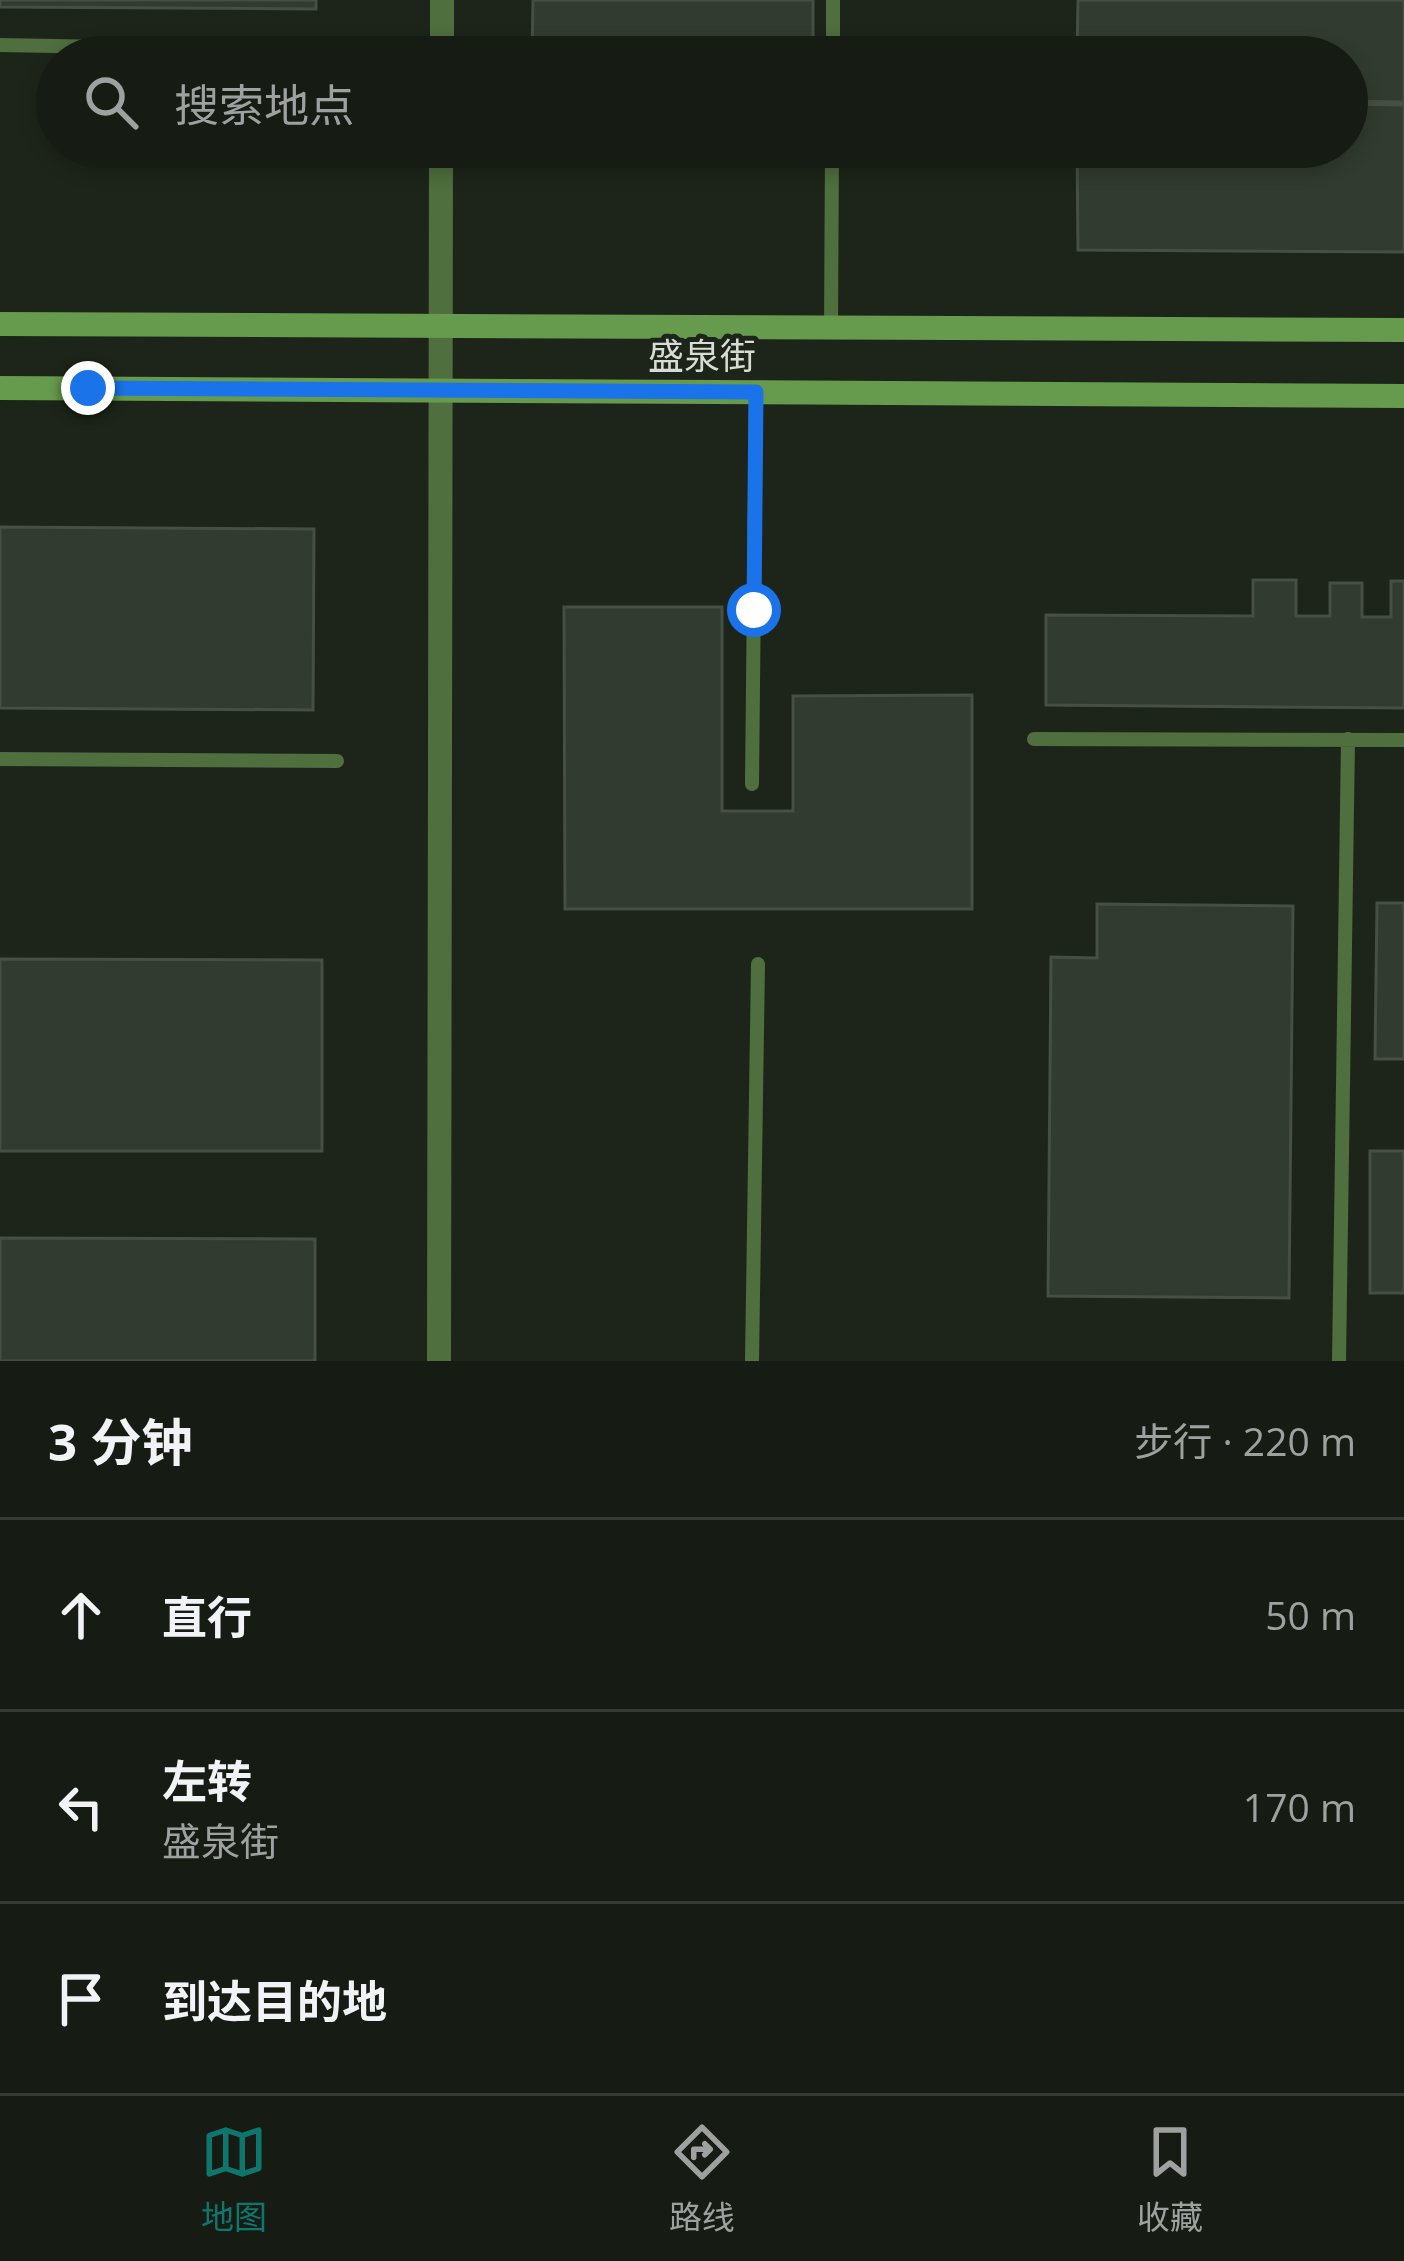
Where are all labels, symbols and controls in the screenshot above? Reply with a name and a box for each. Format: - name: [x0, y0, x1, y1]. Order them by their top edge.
- search box: [36, 36, 1368, 168]
- icon: search: [78, 69, 144, 135]
- text: 搜索地点: [174, 74, 354, 135]
- street label: 盛泉街: [648, 331, 756, 380]
- route end: [61, 361, 115, 415]
- route start: [727, 583, 781, 637]
- text: 3 分钟: [48, 1406, 192, 1476]
- text: 步行 · 220 m: [1134, 1414, 1356, 1467]
- icon: ahead: [48, 1582, 114, 1648]
- text: 直行: [162, 1586, 252, 1647]
- text: 50 m: [1265, 1588, 1356, 1641]
- text: 左转: [162, 1750, 252, 1811]
- icon: left: [48, 1774, 114, 1840]
- text: 170 m: [1243, 1780, 1356, 1833]
- text: 盛泉街: [162, 1814, 279, 1867]
- icon: arrive: [48, 1966, 114, 2032]
- text: 到达目的地: [162, 1970, 387, 2031]
- tab: 地图: [201, 2119, 267, 2239]
- tab: 路线: [669, 2119, 735, 2239]
- tab: 收藏: [1137, 2119, 1203, 2239]

